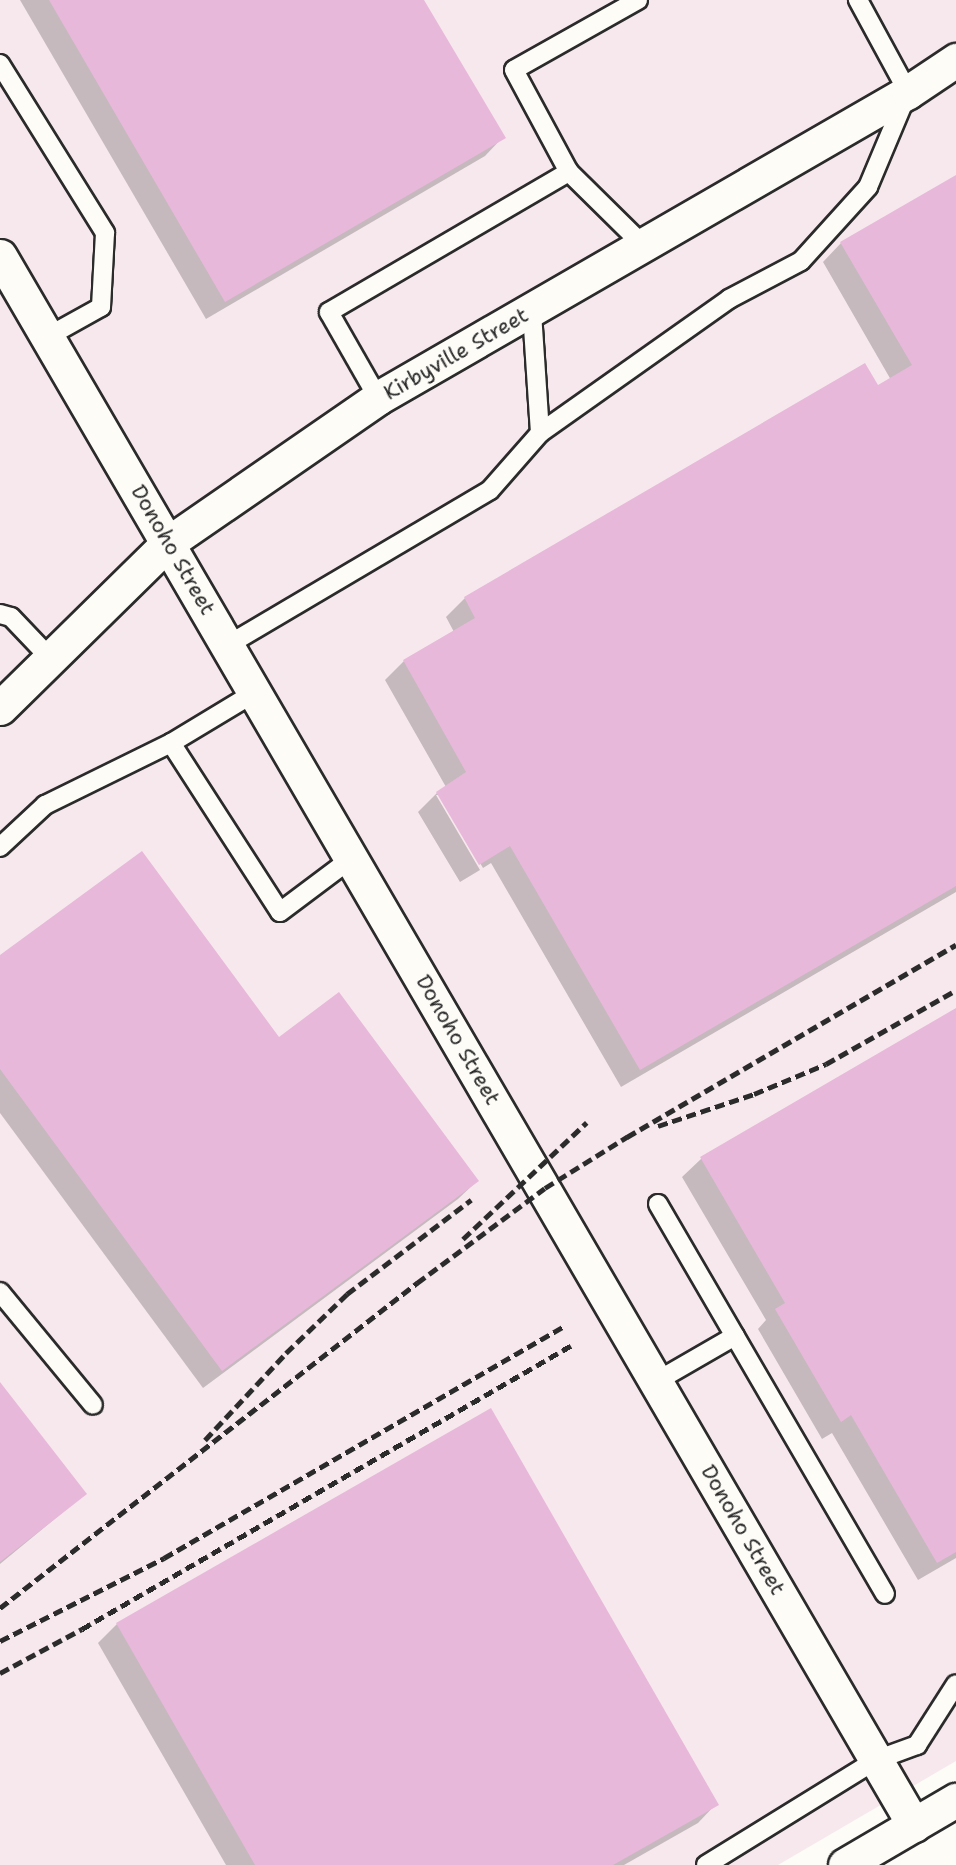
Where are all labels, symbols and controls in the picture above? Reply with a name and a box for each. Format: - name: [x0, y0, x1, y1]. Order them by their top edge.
- street label: Kirbyville Street: [379, 302, 533, 406]
- street label: Donoho Street: [126, 480, 220, 620]
- street label: Donoho Street: [411, 970, 505, 1110]
- street label: Donoho Street: [696, 1460, 790, 1600]

